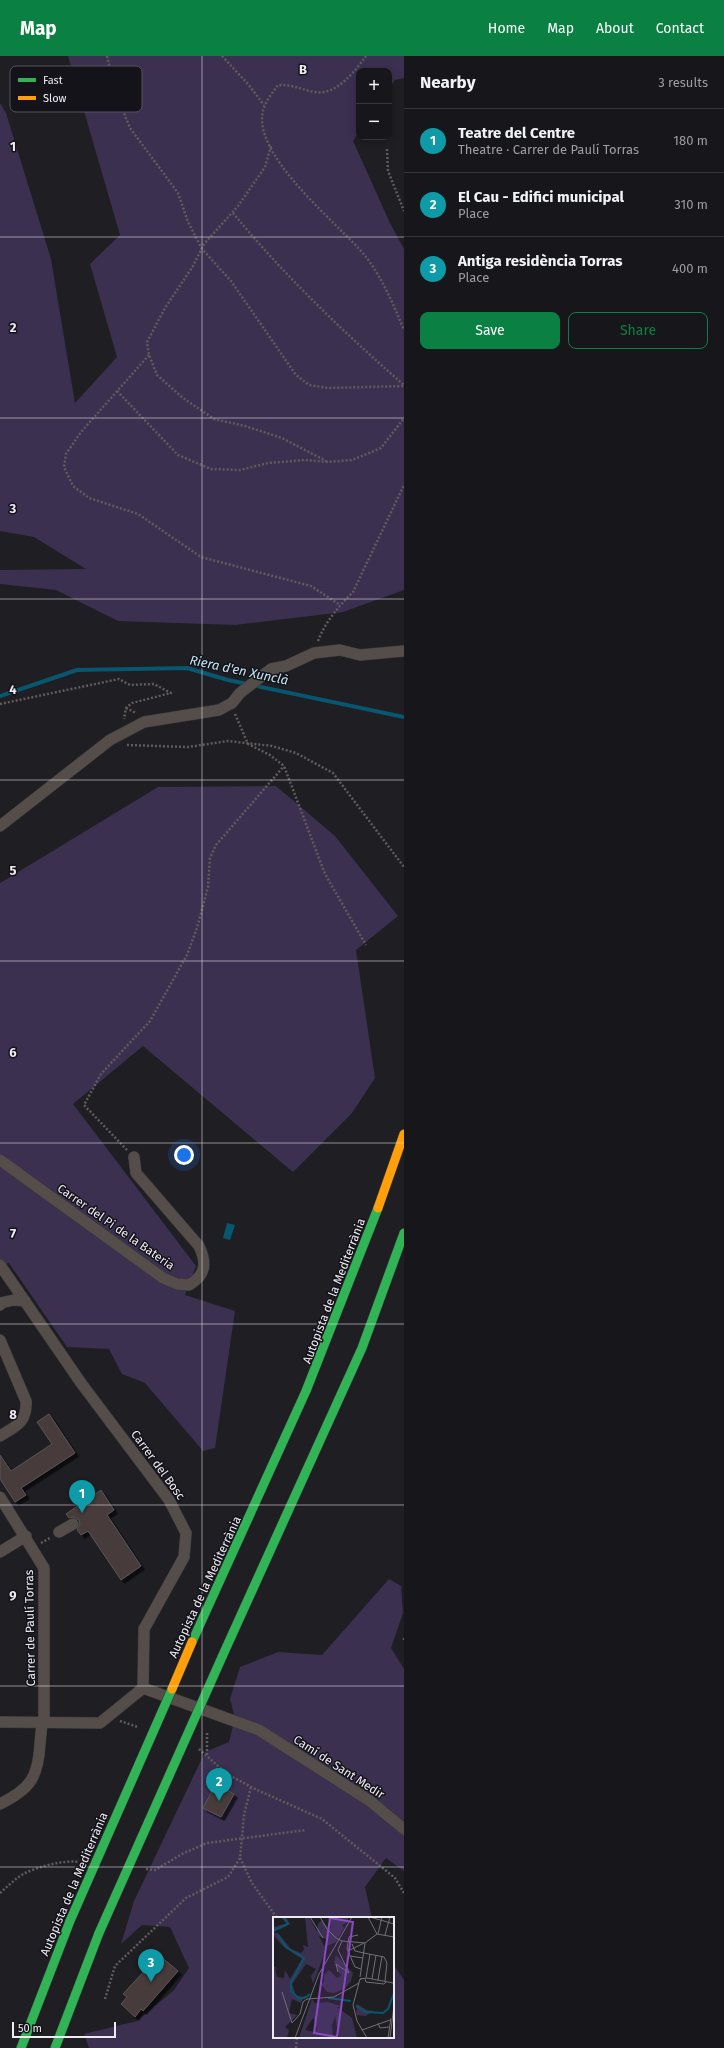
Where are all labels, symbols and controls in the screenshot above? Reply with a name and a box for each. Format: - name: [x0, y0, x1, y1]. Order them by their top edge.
- text: Map: [20, 17, 57, 40]
- text: Home: [488, 20, 525, 37]
- text: Map: [547, 20, 574, 37]
- text: About: [596, 20, 634, 37]
- text: Contact: [656, 20, 704, 37]
- text: B: [299, 62, 307, 77]
- legend: [10, 66, 142, 112]
- map controls: [356, 68, 392, 140]
- button: +: [356, 68, 392, 104]
- text: Nearby: [420, 72, 475, 93]
- text: Fast: [43, 74, 63, 87]
- text: 3 results: [658, 75, 708, 90]
- text: Slow: [43, 92, 67, 105]
- button: −: [356, 104, 392, 140]
- text: Teatre del Centre: [458, 124, 575, 142]
- text: 1: [430, 133, 436, 148]
- text: 180 m: [673, 133, 708, 148]
- text: 1: [10, 139, 16, 154]
- text: Theatre · Carrer de Paulí Torras: [458, 142, 639, 157]
- text: El Cau - Edifici municipal: [458, 188, 624, 206]
- text: 2: [430, 197, 436, 212]
- text: 310 m: [674, 197, 708, 212]
- text: Place: [458, 206, 489, 221]
- text: Antiga residència Torras: [458, 252, 623, 270]
- text: 3: [430, 261, 436, 276]
- text: 400 m: [672, 261, 708, 276]
- text: Place: [458, 270, 489, 285]
- button: Save: [420, 312, 560, 349]
- button: Share: [568, 312, 708, 349]
- text: 2: [10, 320, 17, 335]
- text: 3: [9, 501, 17, 516]
- water label: Riera d'en Xunclà: [188, 652, 290, 688]
- text: 4: [9, 682, 17, 697]
- text: 5: [10, 863, 17, 878]
- text: 6: [9, 1045, 17, 1060]
- your location: [174, 1145, 194, 1165]
- street label: Carrer del Pi de la Bateria: [55, 1181, 177, 1273]
- street label: Autopista de la Mediterrània: [300, 1216, 368, 1366]
- text: 7: [10, 1226, 16, 1241]
- text: 8: [9, 1407, 17, 1422]
- street label: Carrer del Bosc: [128, 1428, 188, 1503]
- pin: 1: [69, 1480, 95, 1513]
- street label: Autopista de la Mediterrània: [166, 1514, 244, 1660]
- street label: Carrer de Paulí Torras: [22, 1569, 38, 1686]
- text: 9: [9, 1588, 17, 1603]
- street label: Camí de Sant Medir: [291, 1732, 387, 1802]
- pin: 2: [206, 1768, 232, 1801]
- street label: Autopista de la Mediterrània: [37, 1810, 111, 1958]
- inset map: [273, 1917, 394, 2038]
- pin: 3: [138, 1949, 164, 1982]
- scale bar: [12, 2020, 116, 2039]
- text: 50 m: [18, 2022, 42, 2035]

